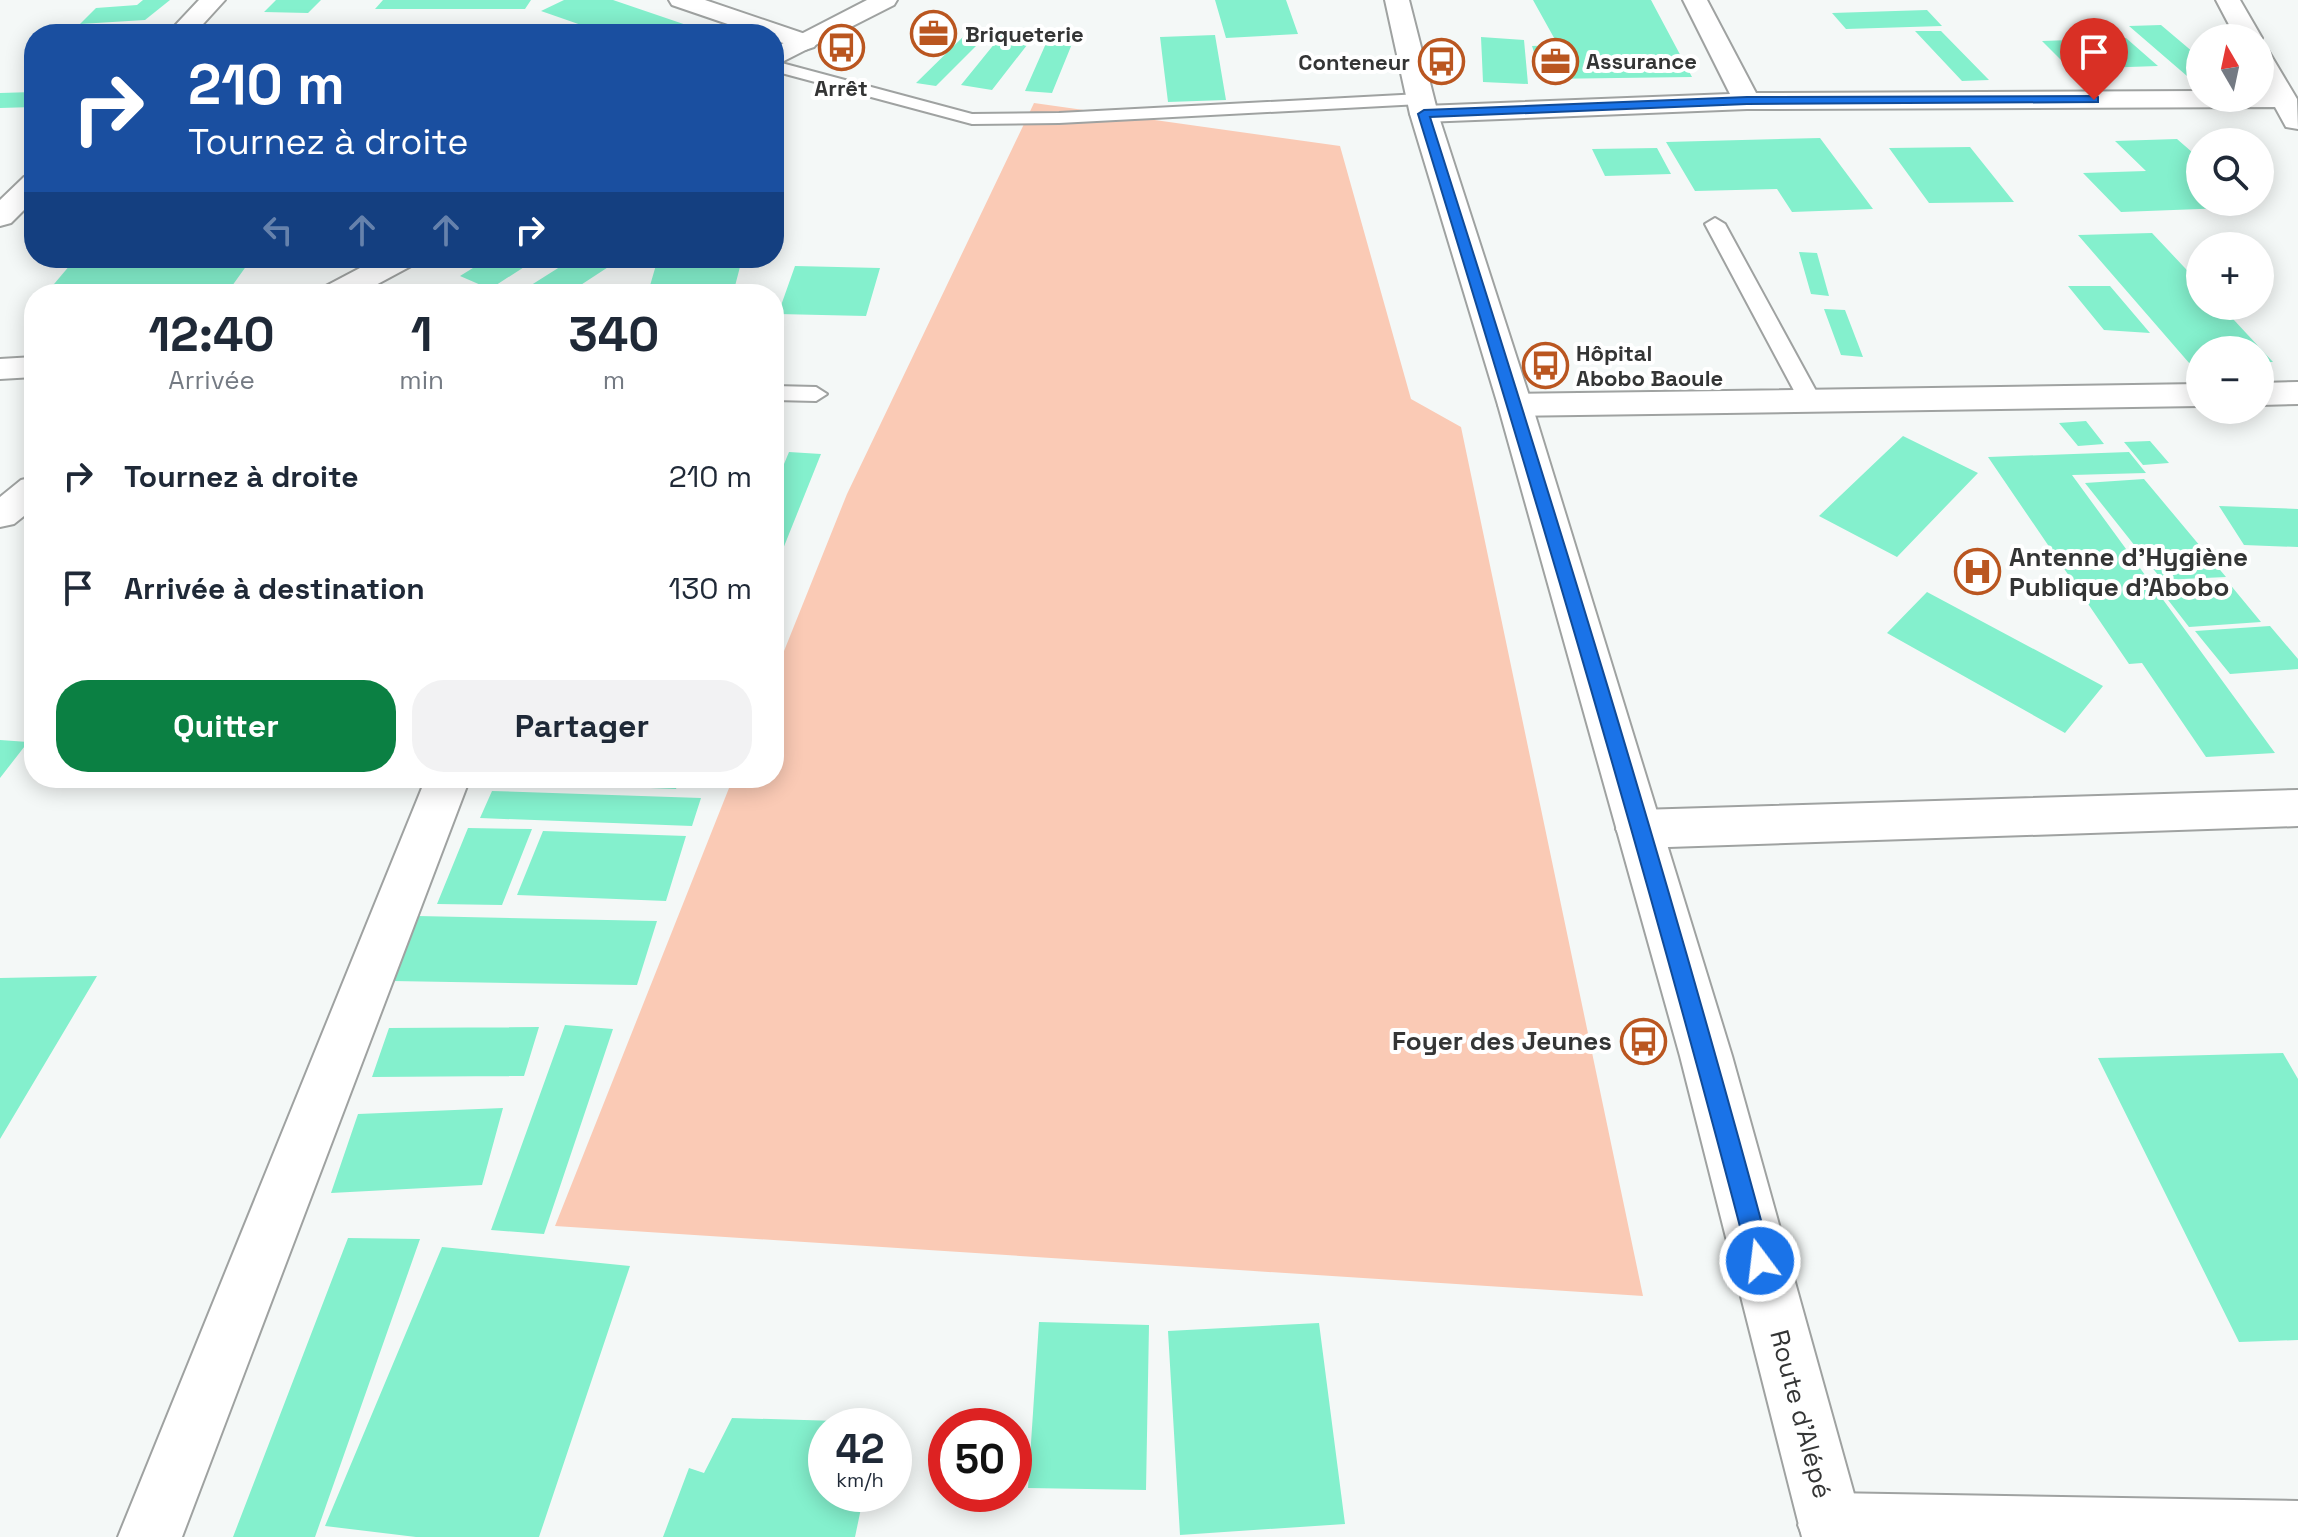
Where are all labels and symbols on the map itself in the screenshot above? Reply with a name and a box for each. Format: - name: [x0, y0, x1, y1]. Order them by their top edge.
- office icon: Briqueterie: [910, 10, 958, 58]
- pin: [2060, 18, 2128, 100]
- place label: Briqueterie: [965, 20, 1084, 48]
- bus stop icon: Arrêt: [817, 23, 865, 71]
- north arrow: [2186, 24, 2274, 112]
- office icon: Assurance: [1531, 37, 1579, 85]
- bus stop icon: Conteneur: [1417, 38, 1465, 86]
- place label: Assurance: [1586, 47, 1697, 75]
- place label: Conteneur: [1298, 48, 1410, 76]
- place label: Arrêt: [814, 74, 868, 102]
- place label: Hôpital Abobo Baoule: [1576, 339, 1723, 392]
- bus stop icon: Hôpital Abobo Baoule: [1521, 342, 1569, 390]
- place label: Antenne d'Hygiène Publique d'Abobo: [2009, 540, 2248, 604]
- hospital icon: Antenne d'Hygiène Publique d'Abobo: [1954, 548, 2002, 596]
- bus stop icon: Foyer des Jeunes: [1619, 1017, 1667, 1065]
- place label: Foyer des Jeunes: [1392, 1024, 1612, 1058]
- position arrow: [1718, 1219, 1802, 1303]
- street label: Route d'Alépé: [1762, 1326, 1840, 1502]
- speed limit sign: 50: [928, 1408, 1032, 1512]

